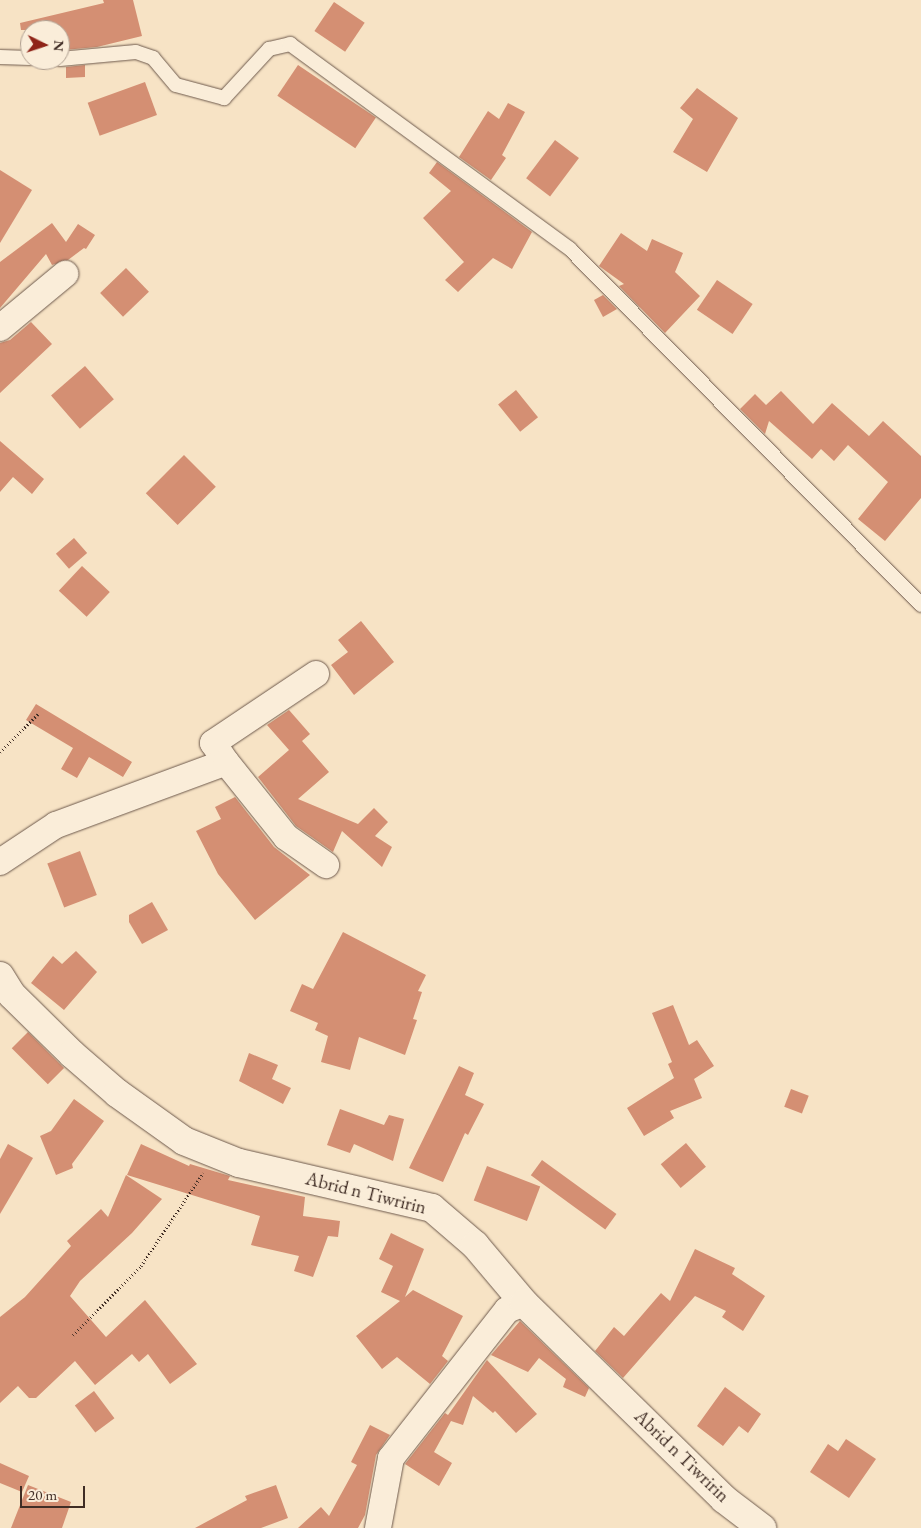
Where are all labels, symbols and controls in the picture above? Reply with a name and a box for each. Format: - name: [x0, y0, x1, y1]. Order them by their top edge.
- north arrow: [20, 20, 70, 70]
- text: N: [50, 40, 68, 52]
- street label: Abrid n Tiwririn: [303, 1167, 429, 1219]
- street label: Abrid n Tiwririn: [630, 1405, 734, 1507]
- scale bar: [22, 1476, 88, 1508]
- text: 20 m: [28, 1485, 57, 1504]

